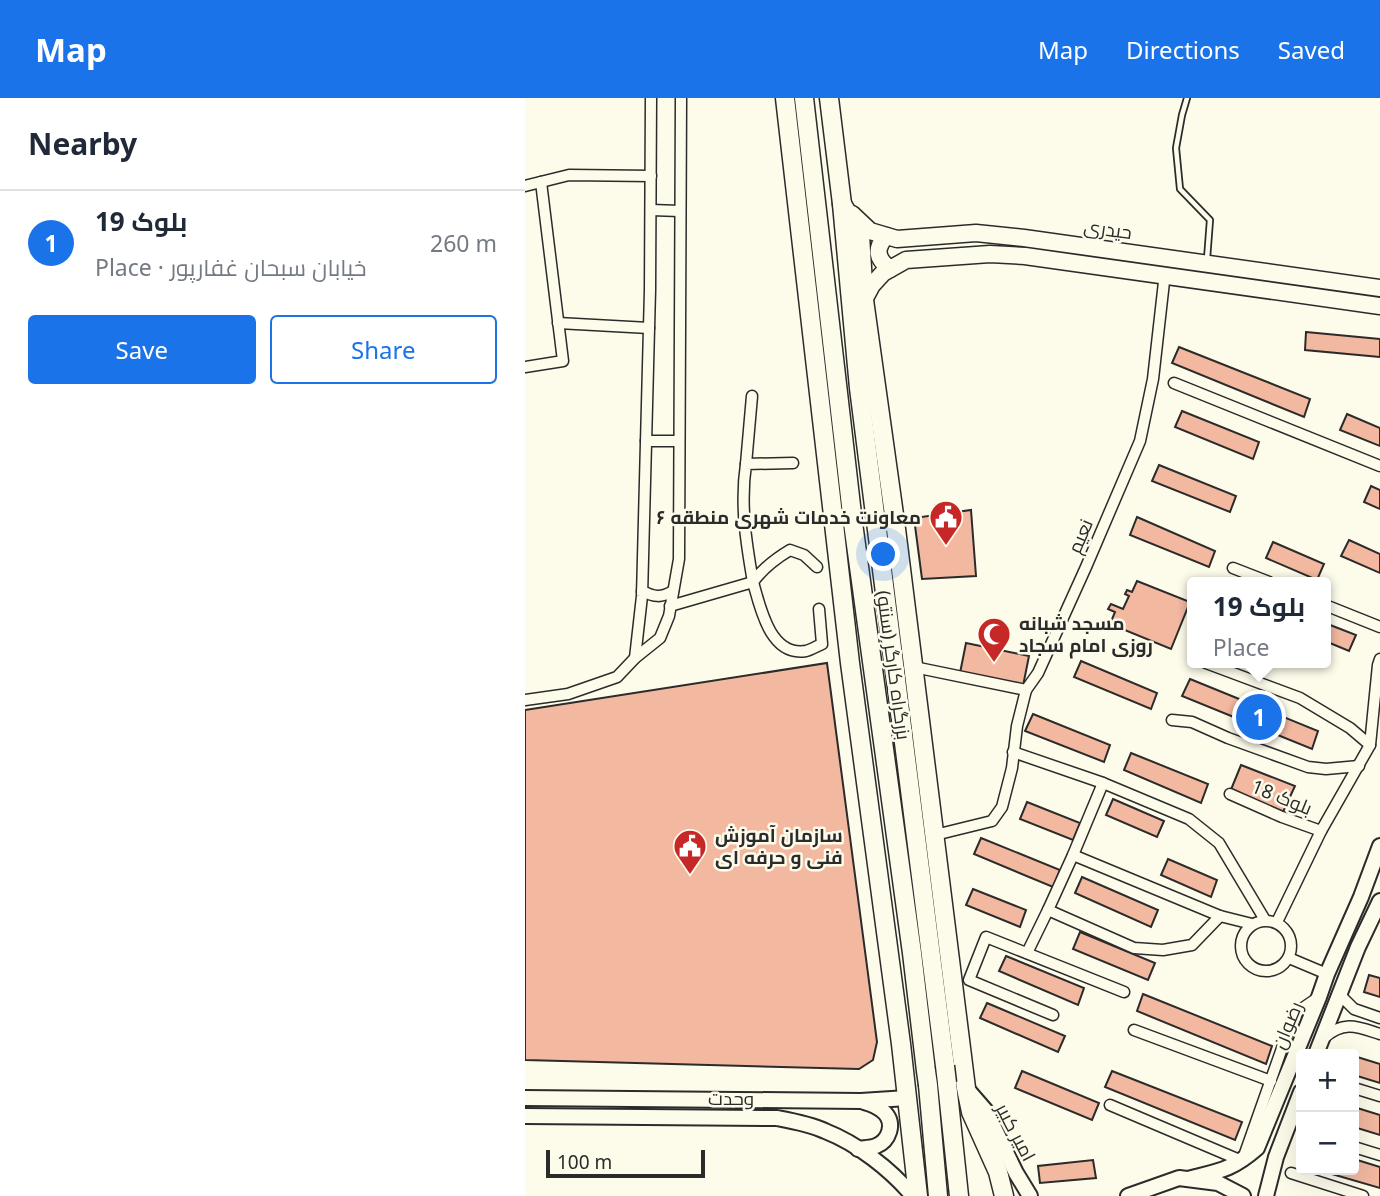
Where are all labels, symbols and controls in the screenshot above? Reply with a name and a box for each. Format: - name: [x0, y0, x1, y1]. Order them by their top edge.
- text: Map: [35, 27, 107, 72]
- text: Map: [1038, 33, 1088, 66]
- text: Directions: [1126, 33, 1240, 66]
- text: Saved: [1278, 33, 1345, 66]
- text: Nearby: [28, 123, 137, 164]
- text: بلوک 19: [95, 203, 187, 239]
- street label: حیدری: [1082, 213, 1134, 245]
- text: 1: [44, 227, 58, 259]
- text: 260 m: [430, 227, 497, 259]
- text: Place · خیابان سبحان غفارپور: [95, 251, 367, 283]
- button: Save: [28, 315, 256, 384]
- button: Share: [270, 315, 497, 384]
- public building icon: معاونت خدمات شهری منطقه ۶: [927, 498, 965, 547]
- place label: معاونت خدمات شهری منطقه ۶: [656, 504, 921, 530]
- street label: نعیم: [1061, 515, 1100, 558]
- your location: [866, 537, 900, 571]
- popup: [1187, 577, 1331, 668]
- text: بلوک 19: [1213, 588, 1305, 624]
- street label: بزرگراه کارگر (سنتو): [871, 589, 917, 741]
- place label: مسجد شبانه روزی امام سجاد: [1019, 610, 1153, 659]
- mosque icon: مسجد شبانه روزی امام سجاد: [975, 615, 1013, 664]
- text: Place: [1213, 631, 1270, 663]
- pin: 1: [1236, 691, 1282, 743]
- street label: بلوک 18: [1248, 773, 1316, 821]
- place label: سازمان آموزش فنی و حرفه ای: [715, 822, 843, 870]
- public building icon: سازمان آموزش فنی و حرفه ای: [671, 827, 709, 876]
- street label: رضوان: [1265, 997, 1309, 1053]
- map controls: [1296, 1049, 1359, 1175]
- button: +: [1296, 1049, 1359, 1112]
- street label: وحدت: [708, 1085, 754, 1111]
- street label: امیر کبیر: [989, 1098, 1042, 1166]
- button: −: [1296, 1112, 1359, 1175]
- scale bar: [546, 1147, 705, 1179]
- text: 100 m: [557, 1149, 612, 1175]

